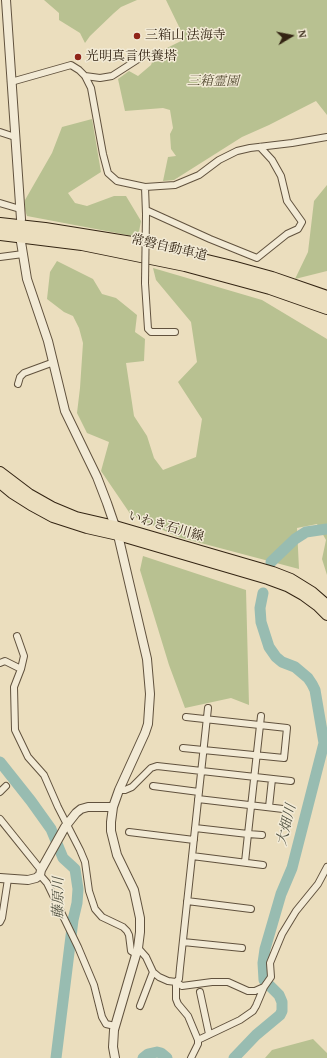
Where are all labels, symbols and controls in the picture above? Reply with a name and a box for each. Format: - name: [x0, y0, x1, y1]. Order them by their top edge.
- north arrow: [271, 16, 311, 56]
- place label: 三箱山 法海寺: [145, 28, 226, 44]
- text: N: [294, 29, 311, 39]
- marker: 三箱山 法海寺: [132, 31, 142, 41]
- place label: 光明真言供養塔: [86, 49, 177, 65]
- marker: 光明真言供養塔: [73, 52, 83, 62]
- park label: 三箱霊園: [187, 74, 239, 90]
- street label: 常磐自動車道: [129, 232, 209, 264]
- street label: いわき石川線: [126, 509, 206, 545]
- water label: 大畑川: [274, 803, 300, 847]
- water label: 藤原川: [50, 877, 68, 919]

